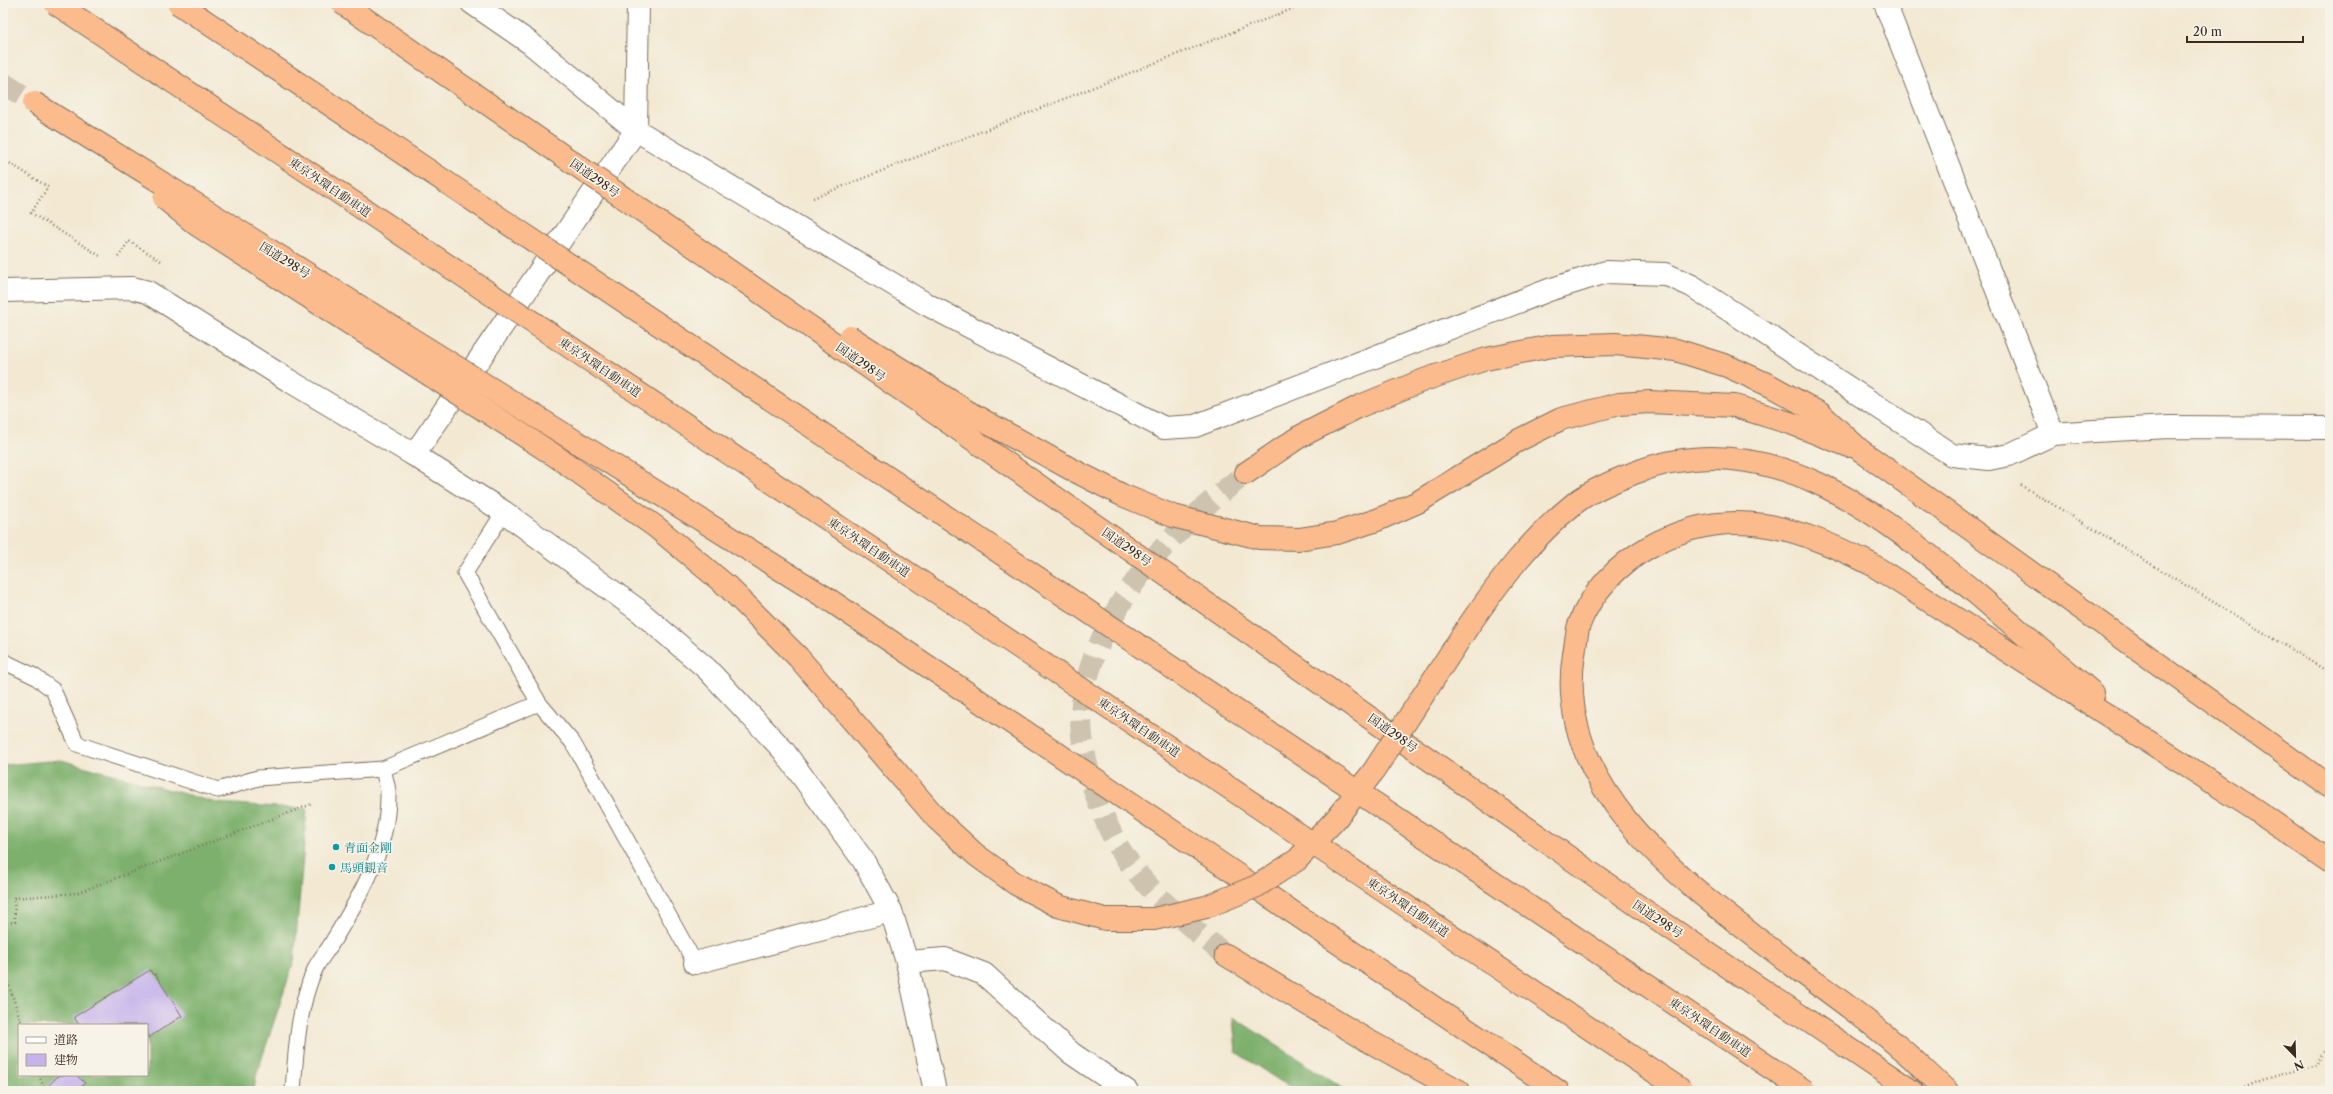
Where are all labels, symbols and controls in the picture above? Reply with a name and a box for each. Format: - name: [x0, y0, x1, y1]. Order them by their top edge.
- scale bar: [2187, 18, 2303, 44]
- text: 20 m: [2193, 24, 2222, 39]
- street label: 東京外環自動車道: [286, 154, 374, 220]
- street label: 国道298号: [567, 155, 623, 201]
- street label: 国道298号: [257, 239, 313, 281]
- street label: 東京外環自動車道: [556, 334, 644, 400]
- street label: 国道298号: [833, 339, 889, 385]
- street label: 東京外環自動車道: [825, 514, 913, 580]
- street label: 国道298号: [1099, 524, 1155, 570]
- street label: 東京外環自動車道: [1095, 694, 1183, 760]
- street label: 国道298号: [1365, 710, 1421, 756]
- place label: 青面金剛: [344, 840, 392, 855]
- marker: 青面金剛: [331, 842, 341, 852]
- place label: 馬頭観音: [340, 860, 388, 875]
- marker: 馬頭観音: [327, 862, 337, 872]
- street label: 東京外環自動車道: [1364, 874, 1452, 940]
- street label: 国道298号: [1630, 897, 1686, 941]
- street label: 東京外環自動車道: [1666, 994, 1754, 1060]
- legend: [18, 1024, 148, 1076]
- text: 道路: [54, 1032, 78, 1047]
- north arrow: [2275, 1036, 2315, 1076]
- text: 建物: [54, 1052, 78, 1067]
- text: N: [2291, 1057, 2306, 1074]

